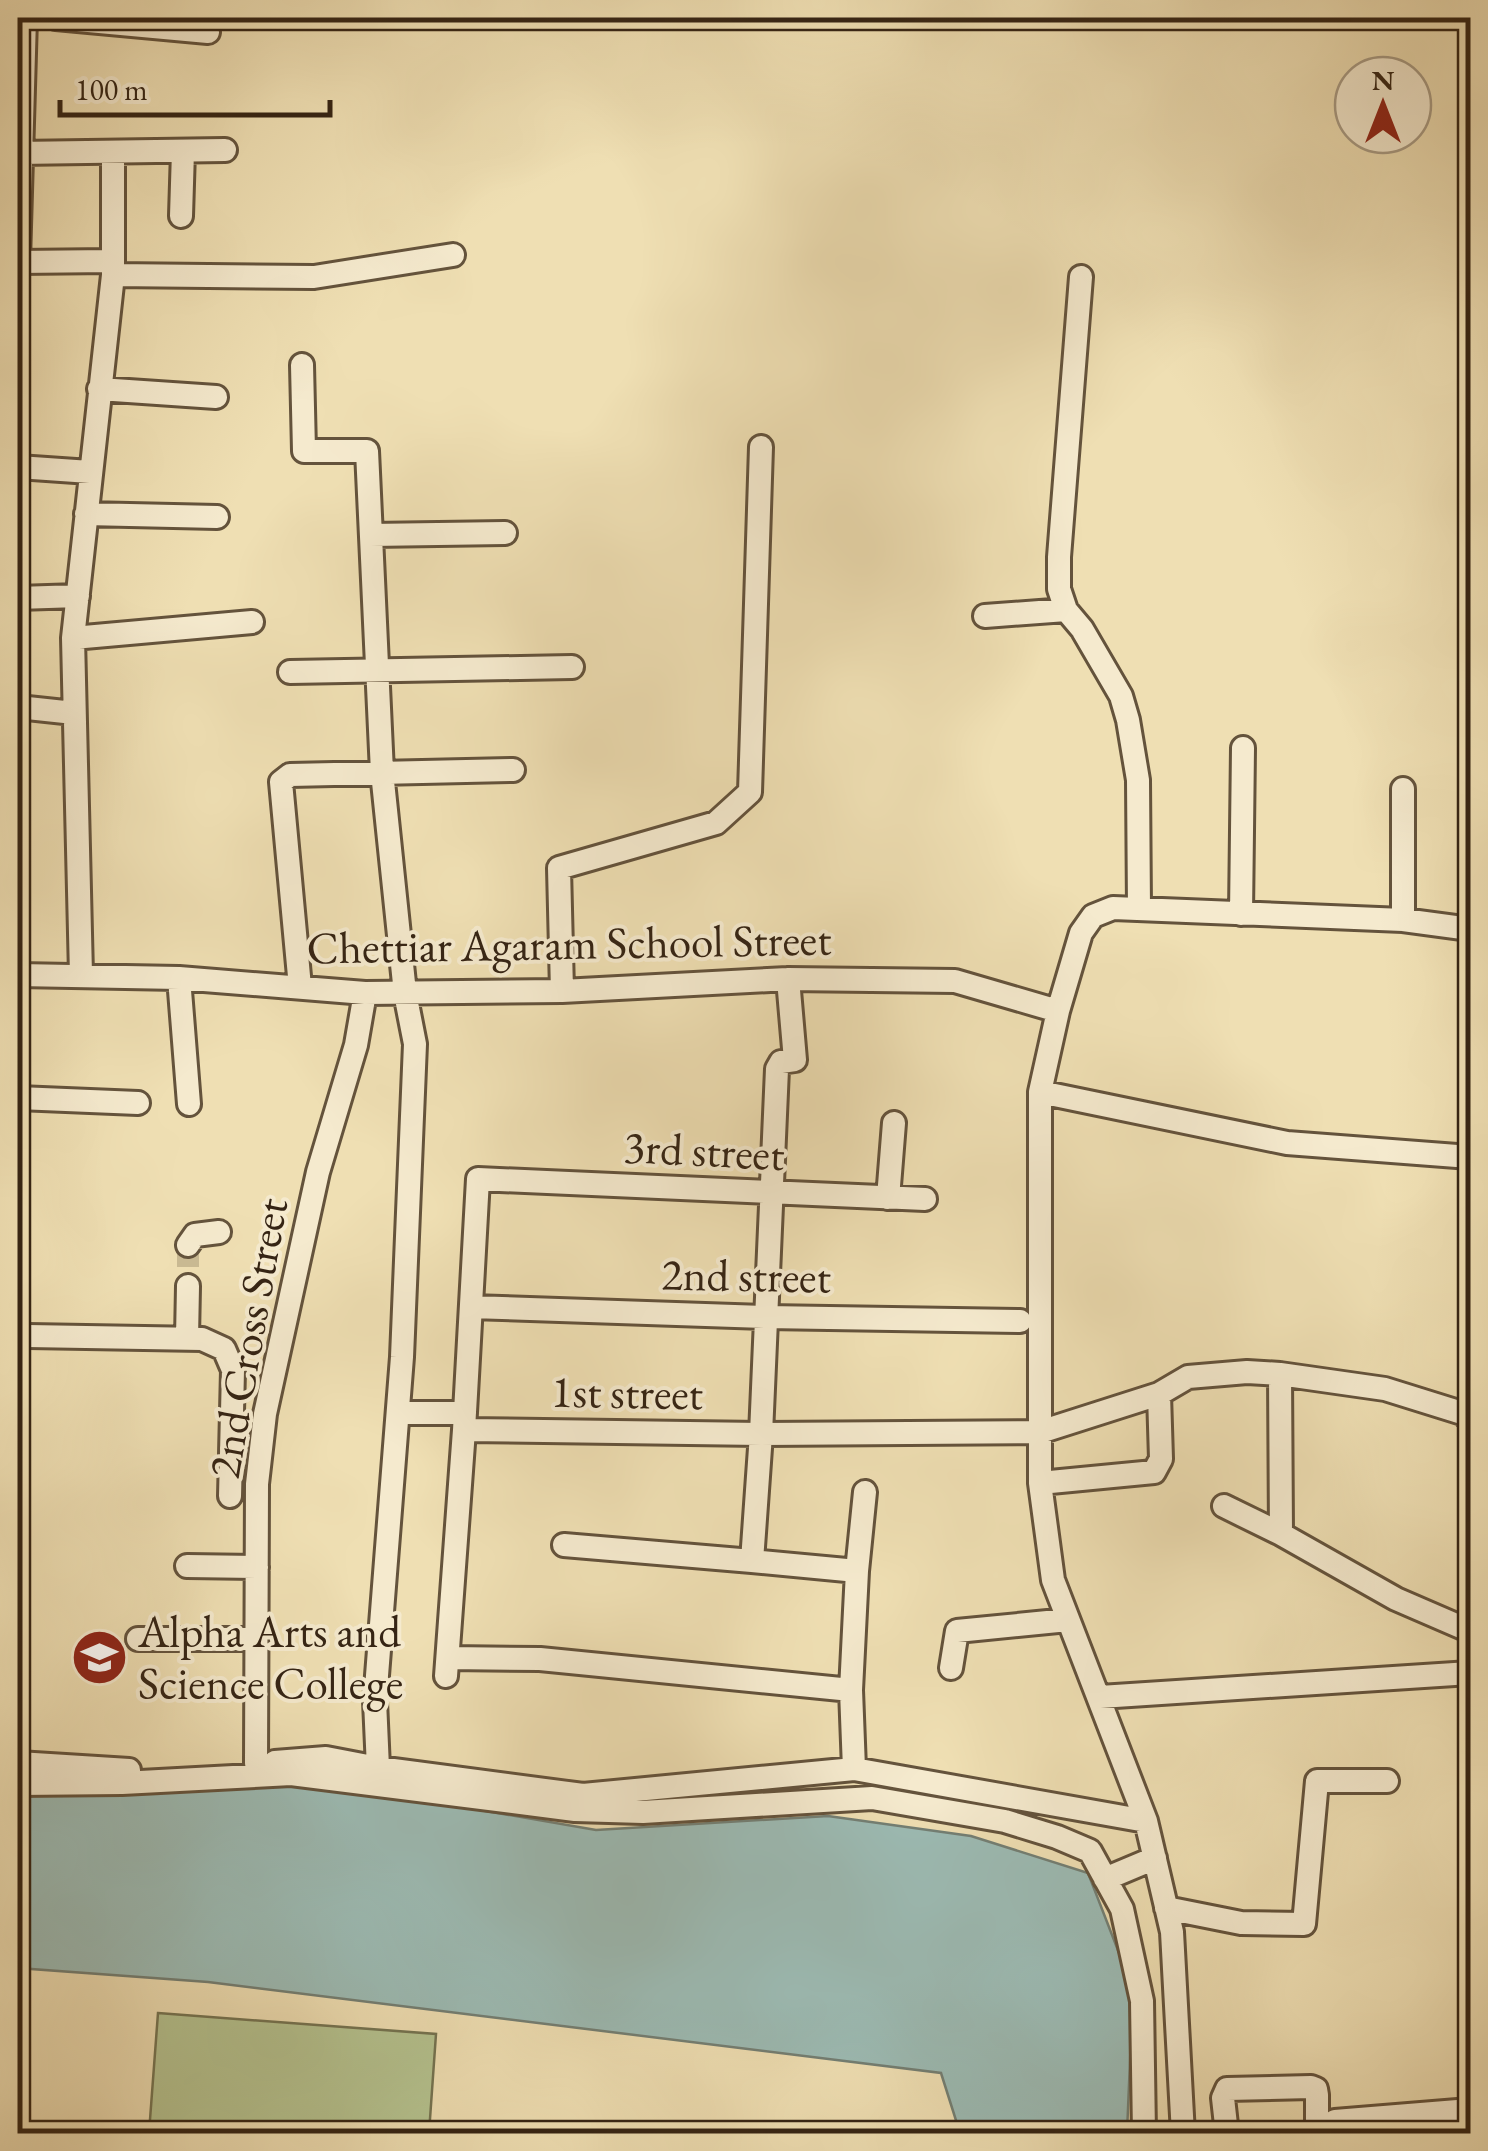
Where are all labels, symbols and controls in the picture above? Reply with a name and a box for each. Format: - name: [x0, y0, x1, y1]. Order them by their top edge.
- scale bar: [60, 55, 330, 117]
- north arrow: [1333, 55, 1433, 155]
- text: N: [1372, 62, 1395, 98]
- text: 100 m: [75, 70, 148, 109]
- street label: Chettiar Agaram School Street: [306, 909, 832, 977]
- street label: 3rd street: [622, 1117, 786, 1183]
- street label: 2nd Cross Street: [194, 1193, 300, 1483]
- street label: 2nd street: [661, 1245, 831, 1305]
- street label: 1st street: [551, 1362, 703, 1422]
- place label: Alpha Arts and Science College: [137, 1602, 403, 1712]
- school or university icon: Alpha Arts and Science College: [69, 1627, 129, 1687]

